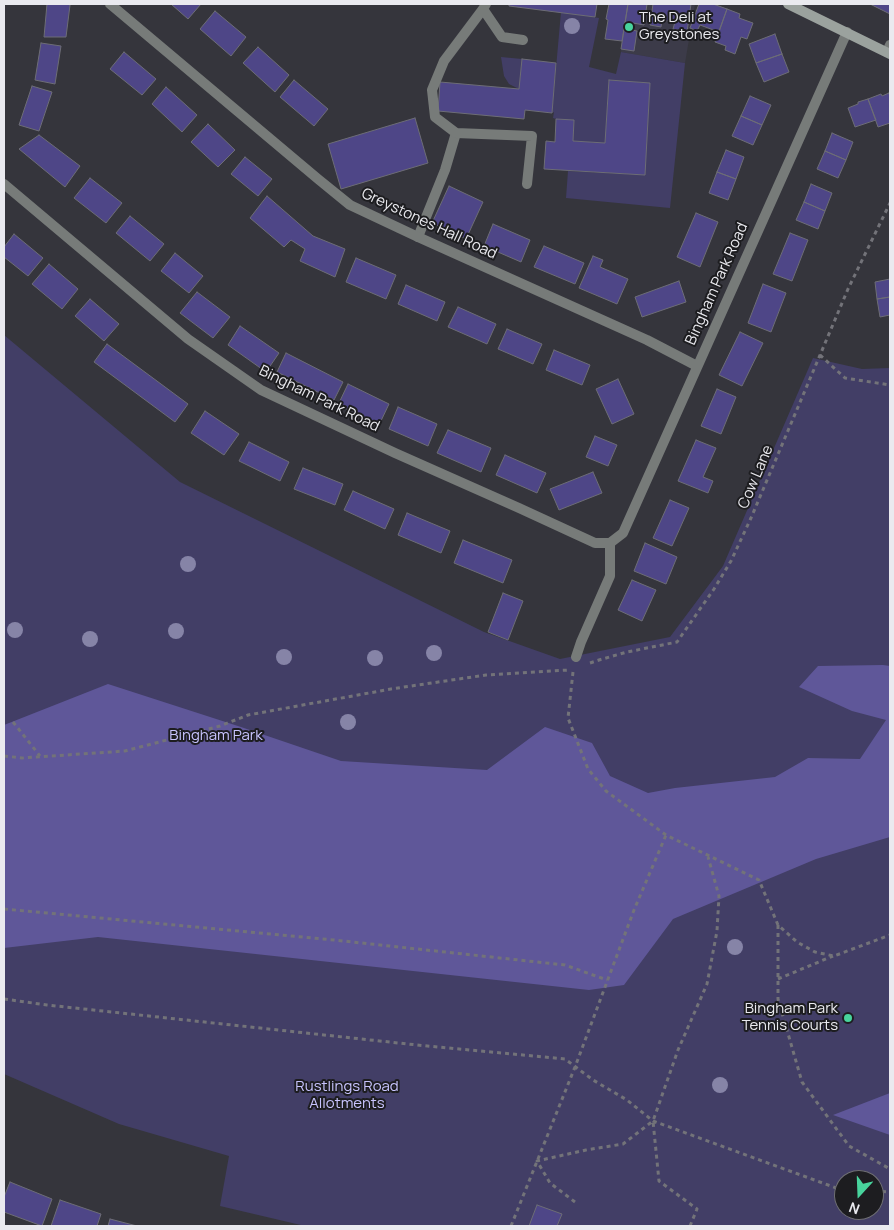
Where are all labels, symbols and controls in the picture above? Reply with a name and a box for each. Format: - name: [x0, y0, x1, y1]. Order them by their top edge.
- place label: The Deli at Greystones: [639, 9, 719, 44]
- marker: The Deli at Greystones: [623, 21, 635, 33]
- street label: Greystones Hall Road: [358, 185, 500, 263]
- street label: Bingham Park Road: [682, 220, 752, 348]
- street label: Bingham Park Road: [256, 362, 382, 436]
- street label: Cow Lane: [735, 442, 777, 512]
- park label: Bingham Park: [169, 727, 263, 745]
- place label: Bingham Park Tennis Courts: [742, 1000, 838, 1035]
- marker: Bingham Park Tennis Courts: [842, 1012, 854, 1024]
- park label: Rustlings Road Allotments: [295, 1078, 399, 1113]
- north arrow: [834, 1170, 884, 1220]
- text: N: [846, 1198, 862, 1219]

